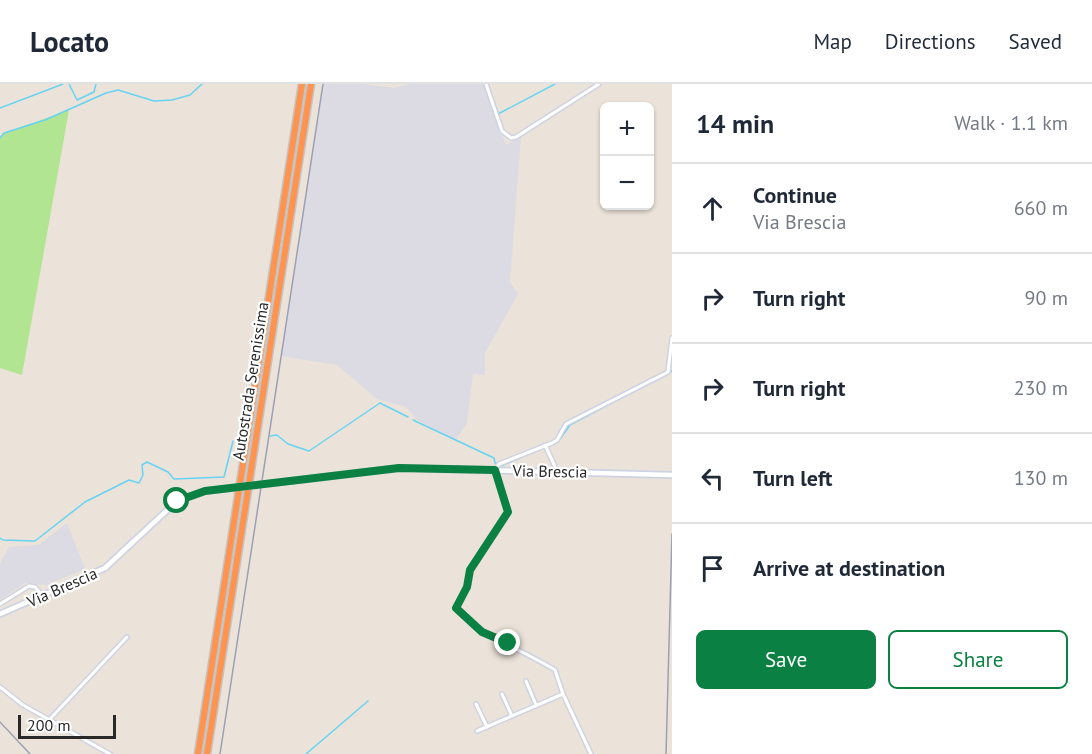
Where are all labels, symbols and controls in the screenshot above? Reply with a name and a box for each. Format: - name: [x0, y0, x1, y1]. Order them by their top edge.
- text: Locato: [30, 23, 109, 60]
- text: Map: [813, 28, 852, 55]
- text: Directions: [885, 28, 976, 55]
- text: Saved: [1009, 28, 1062, 55]
- map controls: [600, 102, 654, 210]
- button: +: [600, 102, 654, 156]
- text: 14 min: [696, 107, 774, 140]
- text: Walk · 1.1 km: [954, 110, 1068, 136]
- button: −: [600, 156, 654, 210]
- text: Continue: [753, 181, 837, 209]
- icon: ahead: [696, 192, 729, 225]
- text: 660 m: [1014, 195, 1068, 221]
- text: Via Brescia: [753, 209, 846, 235]
- icon: right: [696, 282, 729, 315]
- text: Turn right: [753, 284, 845, 312]
- text: 90 m: [1025, 285, 1068, 311]
- street label: Autostrada Serenissima: [228, 300, 272, 462]
- icon: right: [696, 372, 729, 405]
- text: Turn right: [753, 374, 845, 402]
- text: 230 m: [1014, 375, 1068, 401]
- street label: Via Brescia: [511, 460, 588, 482]
- icon: left: [696, 462, 729, 495]
- text: Turn left: [753, 464, 833, 492]
- text: 130 m: [1014, 465, 1068, 491]
- route start: [163, 487, 189, 513]
- icon: arrive: [696, 552, 729, 585]
- text: Arrive at destination: [753, 554, 945, 582]
- street label: Via Brescia: [23, 563, 100, 612]
- route end: [494, 629, 520, 655]
- button: Save: [696, 630, 876, 689]
- button: Share: [888, 630, 1068, 689]
- scale bar: [18, 712, 116, 740]
- text: 200 m: [27, 715, 70, 735]

